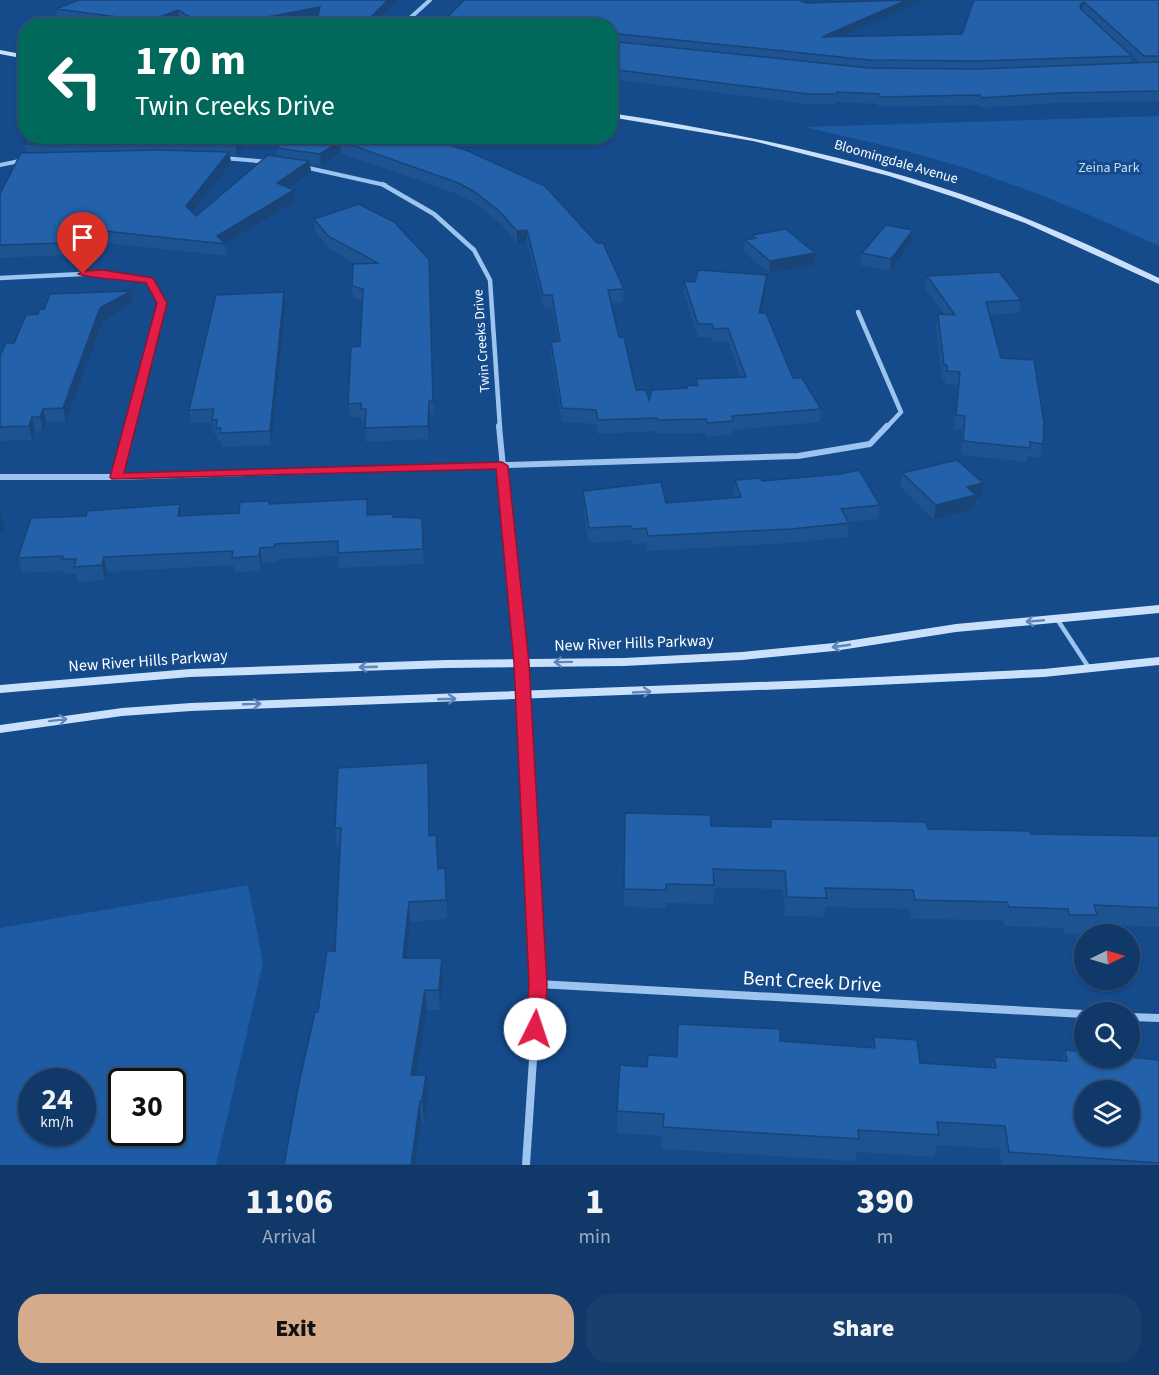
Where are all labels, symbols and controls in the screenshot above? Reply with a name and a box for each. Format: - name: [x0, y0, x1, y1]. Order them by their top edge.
- text: 170 m: [135, 31, 246, 91]
- icon: left: [36, 42, 114, 120]
- text: Twin Creeks Drive: [135, 87, 335, 126]
- street label: Bloomingdale Avenue: [832, 135, 960, 189]
- park label: Zeina Park: [1078, 158, 1140, 178]
- pin: [57, 212, 108, 274]
- icon: arrive: [66, 221, 99, 254]
- street label: Twin Creeks Drive: [468, 289, 496, 393]
- one-way arrow: [1025, 616, 1045, 627]
- street label: New River Hills Parkway: [554, 629, 715, 657]
- one-way arrow: [832, 640, 852, 651]
- street label: New River Hills Parkway: [68, 644, 229, 678]
- one-way arrow: [553, 656, 573, 668]
- one-way arrow: [359, 661, 379, 672]
- one-way arrow: [631, 686, 651, 697]
- one-way arrow: [437, 693, 457, 704]
- one-way arrow: [242, 699, 262, 710]
- one-way arrow: [47, 715, 67, 726]
- north arrow: [1074, 924, 1140, 990]
- map controls: [1074, 924, 1140, 1146]
- street label: Bent Creek Drive: [742, 964, 882, 1000]
- position arrow: [503, 997, 567, 1061]
- button: search: [1074, 1002, 1140, 1068]
- speed limit sign: 30: [108, 1068, 186, 1146]
- text: 24: [41, 1078, 73, 1121]
- button: layers: [1074, 1080, 1140, 1146]
- text: km/h: [40, 1112, 74, 1133]
- text: 11:06: [245, 1176, 333, 1227]
- text: 1: [585, 1176, 604, 1227]
- text: 390: [856, 1176, 914, 1227]
- text: Arrival: [262, 1223, 316, 1251]
- text: min: [578, 1223, 611, 1251]
- text: m: [877, 1223, 893, 1251]
- button: Exit: [18, 1294, 574, 1363]
- button: Share: [586, 1294, 1141, 1363]

